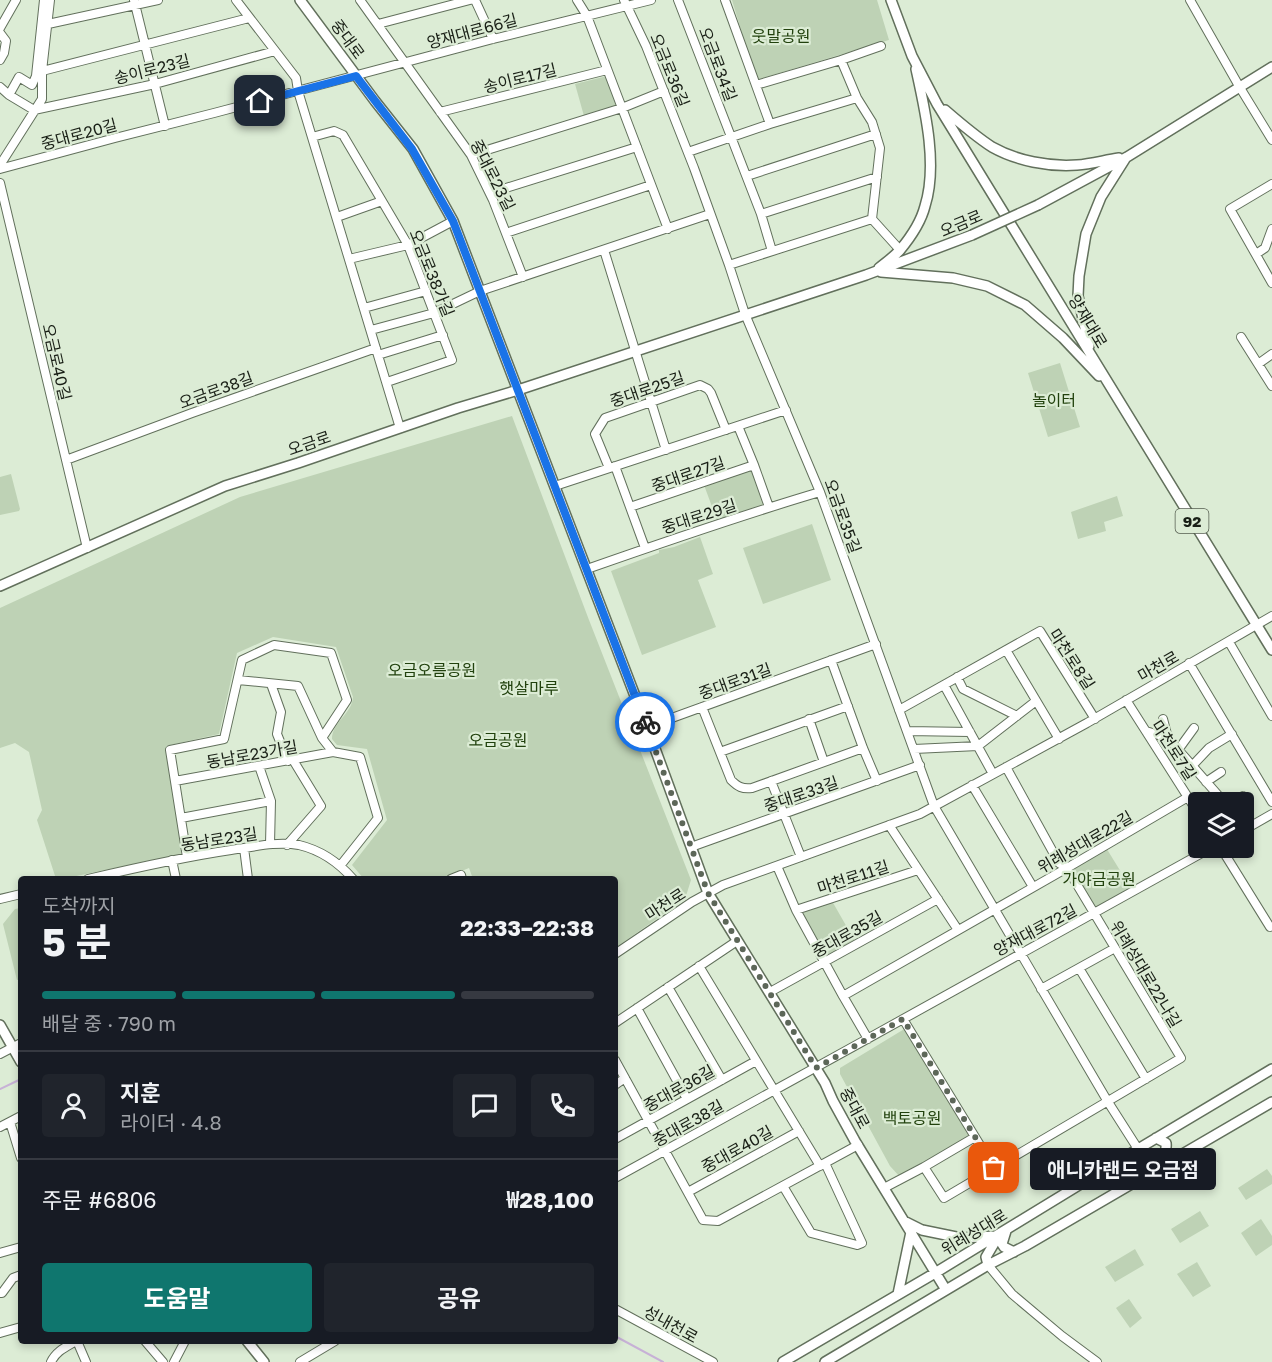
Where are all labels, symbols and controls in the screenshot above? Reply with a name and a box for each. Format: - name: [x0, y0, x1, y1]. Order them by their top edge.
- street label: 양재대로66길: [425, 9, 519, 53]
- street label: 중대로: [327, 15, 369, 63]
- street label: 오금로34길: [695, 24, 741, 104]
- park label: 웃말공원: [752, 26, 810, 46]
- street label: 오금로36길: [646, 30, 694, 110]
- street label: 송이로23길: [112, 50, 192, 88]
- street label: 송이로17길: [481, 59, 559, 97]
- pin: [234, 75, 285, 126]
- icon: home: [243, 84, 276, 117]
- street label: 중대로20길: [39, 114, 119, 154]
- street label: 중대로23길: [466, 136, 520, 214]
- street label: 오금로: [937, 205, 985, 241]
- street label: 오금로38가길: [405, 226, 459, 320]
- street label: 양재대로: [1064, 291, 1112, 352]
- street label: 오금로40길: [38, 321, 76, 403]
- street label: 오금로38길: [176, 367, 256, 413]
- street label: 중대로25길: [607, 367, 687, 411]
- park label: 놀이터: [1032, 390, 1076, 410]
- street label: 오금로: [285, 426, 333, 460]
- street label: 중대로27길: [649, 452, 727, 496]
- street label: 오금로35길: [820, 476, 866, 556]
- street label: 중대로29길: [659, 494, 739, 538]
- road number: 92: [1176, 509, 1208, 533]
- street label: 마천로8길: [1045, 625, 1099, 693]
- street label: 마천로: [1134, 646, 1182, 686]
- street label: 중대로31길: [696, 659, 774, 703]
- park label: 오금오름공원: [388, 660, 476, 680]
- park label: 햇살마루: [500, 678, 559, 698]
- courier: [615, 692, 675, 752]
- icon: bike: [629, 706, 662, 739]
- street label: 마천로7길: [1147, 716, 1201, 784]
- park label: 오금공원: [469, 730, 527, 750]
- street label: 동남로23가길: [205, 736, 299, 772]
- street label: 중대로33길: [761, 772, 841, 816]
- map controls: [1188, 792, 1254, 858]
- button: layers: [1188, 792, 1254, 858]
- street label: 위례성대로22길: [1034, 807, 1136, 877]
- street label: 동남로23길: [179, 823, 259, 855]
- street label: 마천로11길: [815, 856, 891, 898]
- park label: 가야금공원: [1062, 869, 1136, 889]
- street label: 마천로: [641, 883, 689, 924]
- text: 도착까지: [42, 893, 116, 917]
- street label: 양재대로72길: [990, 900, 1080, 960]
- street label: 중대로35길: [808, 906, 886, 962]
- text: 22:33–22:38: [460, 914, 594, 941]
- street label: 위례성대로22나길: [1106, 917, 1186, 1031]
- text: 5 분: [42, 918, 111, 965]
- text: 배달 중 · 790 m: [42, 1011, 176, 1035]
- street label: 중대로36길: [640, 1060, 718, 1116]
- button: person: [42, 1074, 105, 1137]
- button: chat: [453, 1074, 516, 1137]
- button: phone: [531, 1074, 594, 1137]
- text: 지훈: [120, 1079, 160, 1106]
- street label: 중대로: [836, 1084, 874, 1132]
- street label: 중대로38길: [649, 1095, 727, 1151]
- park label: 백토공원: [883, 1108, 941, 1128]
- text: 라이더 · 4.8: [120, 1110, 222, 1134]
- street label: 중대로40길: [698, 1121, 776, 1177]
- pin: [968, 1142, 1019, 1193]
- callout: 애니카랜드 오금점: [1030, 1147, 1216, 1189]
- icon: bag: [977, 1151, 1010, 1184]
- text: 애니카랜드 오금점: [1047, 1157, 1199, 1181]
- text: 주문 #6806: [42, 1186, 157, 1213]
- text: ₩28,100: [507, 1186, 594, 1213]
- street label: 위례성대로: [937, 1204, 1011, 1260]
- button: 도움말: [42, 1263, 312, 1332]
- button: 공유: [324, 1263, 594, 1332]
- street label: 성내천로: [640, 1301, 702, 1347]

